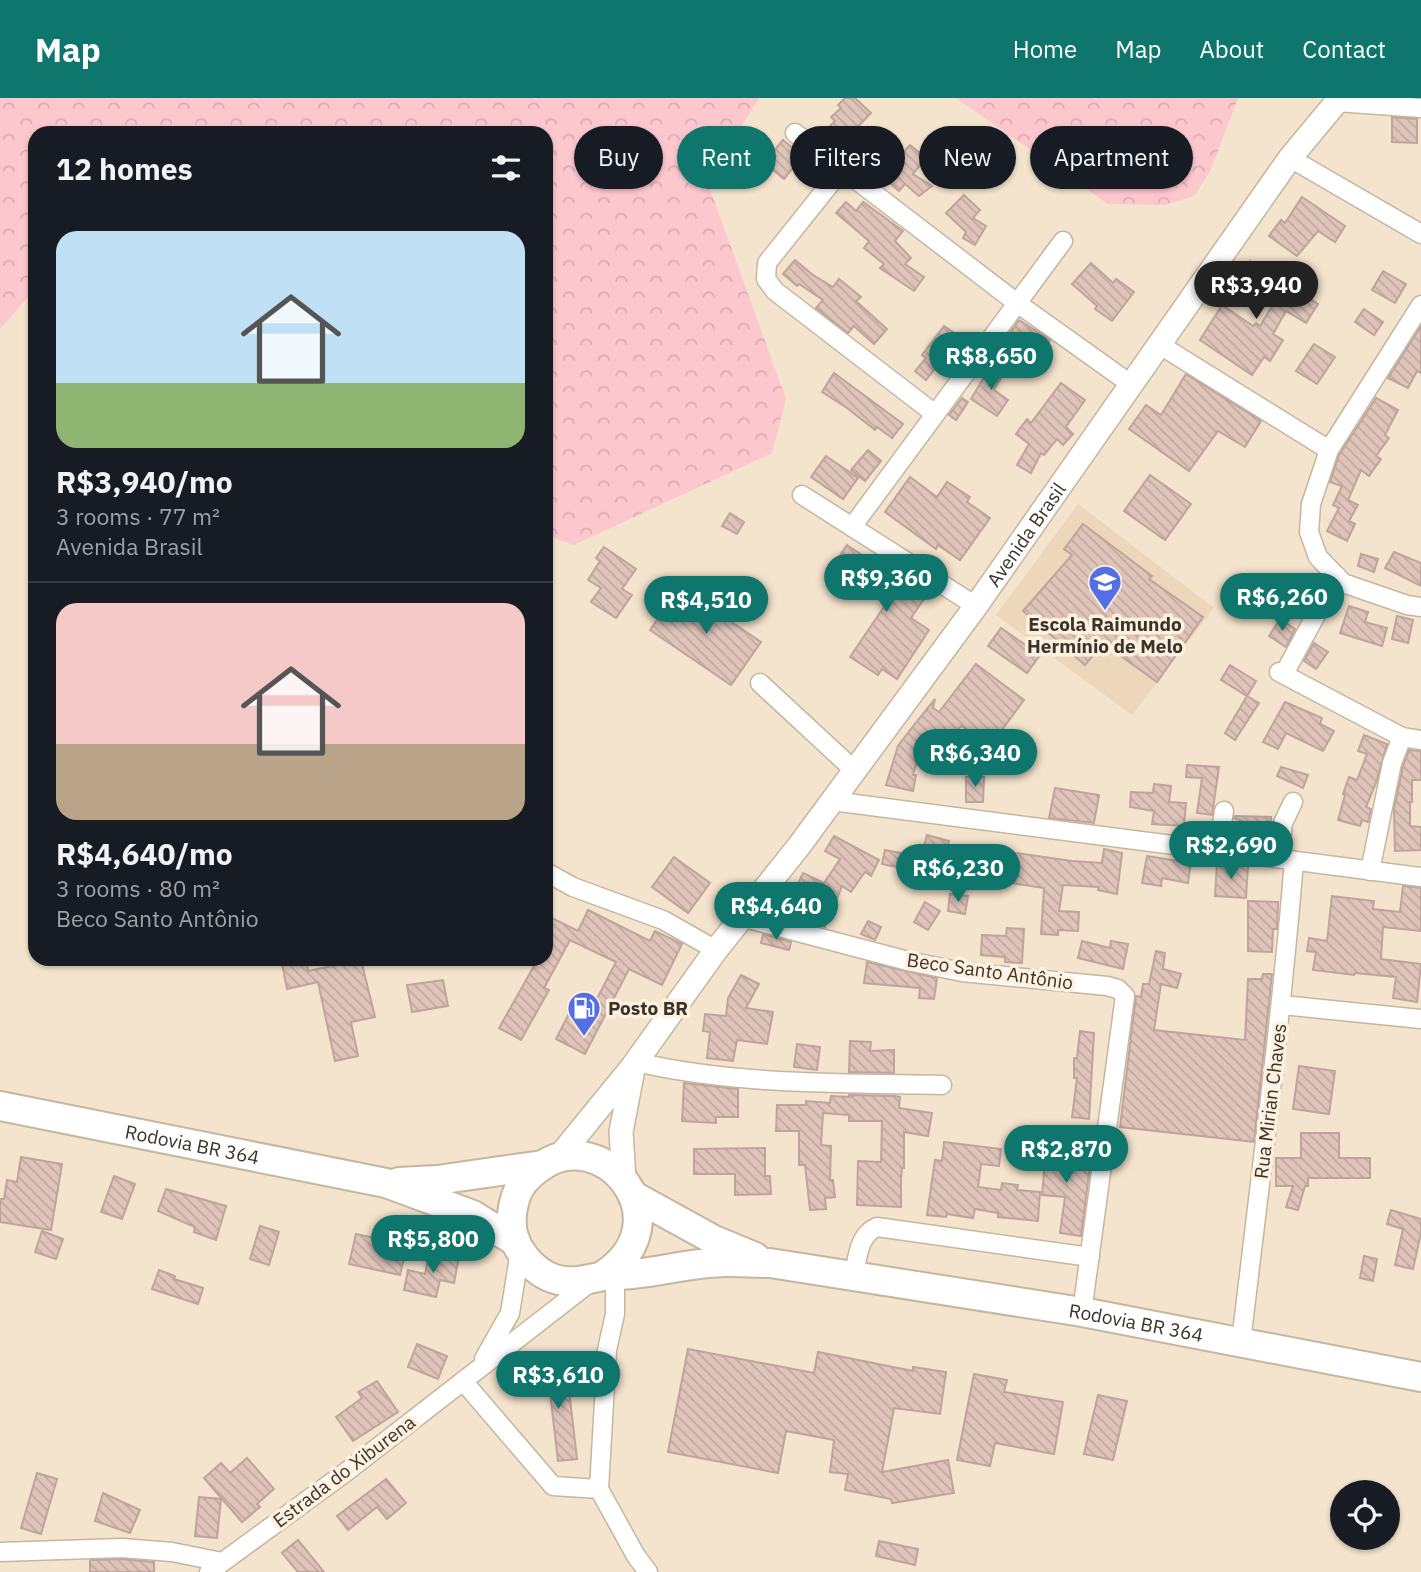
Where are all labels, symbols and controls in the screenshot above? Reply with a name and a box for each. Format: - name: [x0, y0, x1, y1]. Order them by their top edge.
- text: Map: [35, 28, 101, 71]
- text: Home: [1013, 33, 1077, 65]
- text: Map: [1115, 33, 1161, 65]
- text: About: [1199, 33, 1264, 65]
- text: Contact: [1302, 33, 1386, 65]
- chip: Buy: [574, 126, 663, 189]
- chip: Rent: [677, 126, 776, 189]
- chip: Filters: [790, 126, 905, 189]
- chip: New: [919, 126, 1016, 189]
- chip: Apartment: [1030, 126, 1193, 189]
- text: 12 homes: [56, 149, 193, 188]
- icon: filters: [487, 149, 525, 187]
- pin: R$3,940: [1191, 262, 1321, 321]
- text: R$3,940: [1210, 269, 1302, 299]
- icon: home: [228, 276, 354, 402]
- pin: R$8,650: [926, 332, 1056, 392]
- text: R$8,650: [945, 340, 1037, 370]
- text: R$3,940/mo: [56, 462, 233, 501]
- street label: Avenida Brasil: [982, 478, 1071, 591]
- text: 3 rooms · 77 m²: [56, 501, 220, 531]
- text: Avenida Brasil: [56, 531, 203, 561]
- pin: R$9,360: [821, 554, 951, 614]
- text: R$9,360: [840, 562, 932, 592]
- school or university icon: Escola Raimundo Hermínio de Melo: [1086, 563, 1124, 612]
- pin: R$6,260: [1217, 574, 1347, 633]
- pin: R$4,510: [641, 576, 771, 636]
- text: R$6,260: [1236, 581, 1328, 611]
- text: R$4,510: [660, 584, 752, 614]
- place label: Escola Raimundo Hermínio de Melo: [1027, 612, 1183, 658]
- icon: home: [228, 648, 354, 774]
- pin: R$6,340: [910, 730, 1040, 789]
- text: R$6,340: [929, 737, 1021, 767]
- pin: R$2,690: [1166, 822, 1296, 881]
- text: R$2,690: [1185, 829, 1277, 859]
- text: R$4,640/mo: [56, 834, 233, 873]
- pin: R$6,230: [893, 844, 1023, 904]
- text: R$6,230: [912, 852, 1004, 882]
- text: 3 rooms · 80 m²: [56, 873, 220, 903]
- pin: R$4,640: [711, 882, 841, 942]
- text: R$4,640: [730, 890, 822, 920]
- text: Beco Santo Antônio: [56, 903, 259, 933]
- street label: Beco Santo Antônio: [905, 947, 1075, 995]
- fuel station icon: Posto BR: [565, 989, 603, 1038]
- place label: Posto BR: [608, 996, 688, 1020]
- street label: Rua Mirian Chaves: [1249, 1022, 1291, 1180]
- street label: Rodovia BR 364: [123, 1119, 261, 1169]
- pin: R$2,870: [1001, 1126, 1131, 1185]
- text: R$2,870: [1020, 1133, 1112, 1163]
- pin: R$5,800: [368, 1216, 498, 1275]
- text: R$5,800: [387, 1223, 479, 1253]
- street label: Rodovia BR 364: [1067, 1298, 1205, 1347]
- pin: R$3,610: [493, 1352, 623, 1411]
- text: R$3,610: [512, 1359, 604, 1389]
- street label: Estrada do Xiburena: [268, 1410, 420, 1532]
- map controls: [1330, 1480, 1400, 1550]
- button: locate: [1330, 1480, 1400, 1550]

